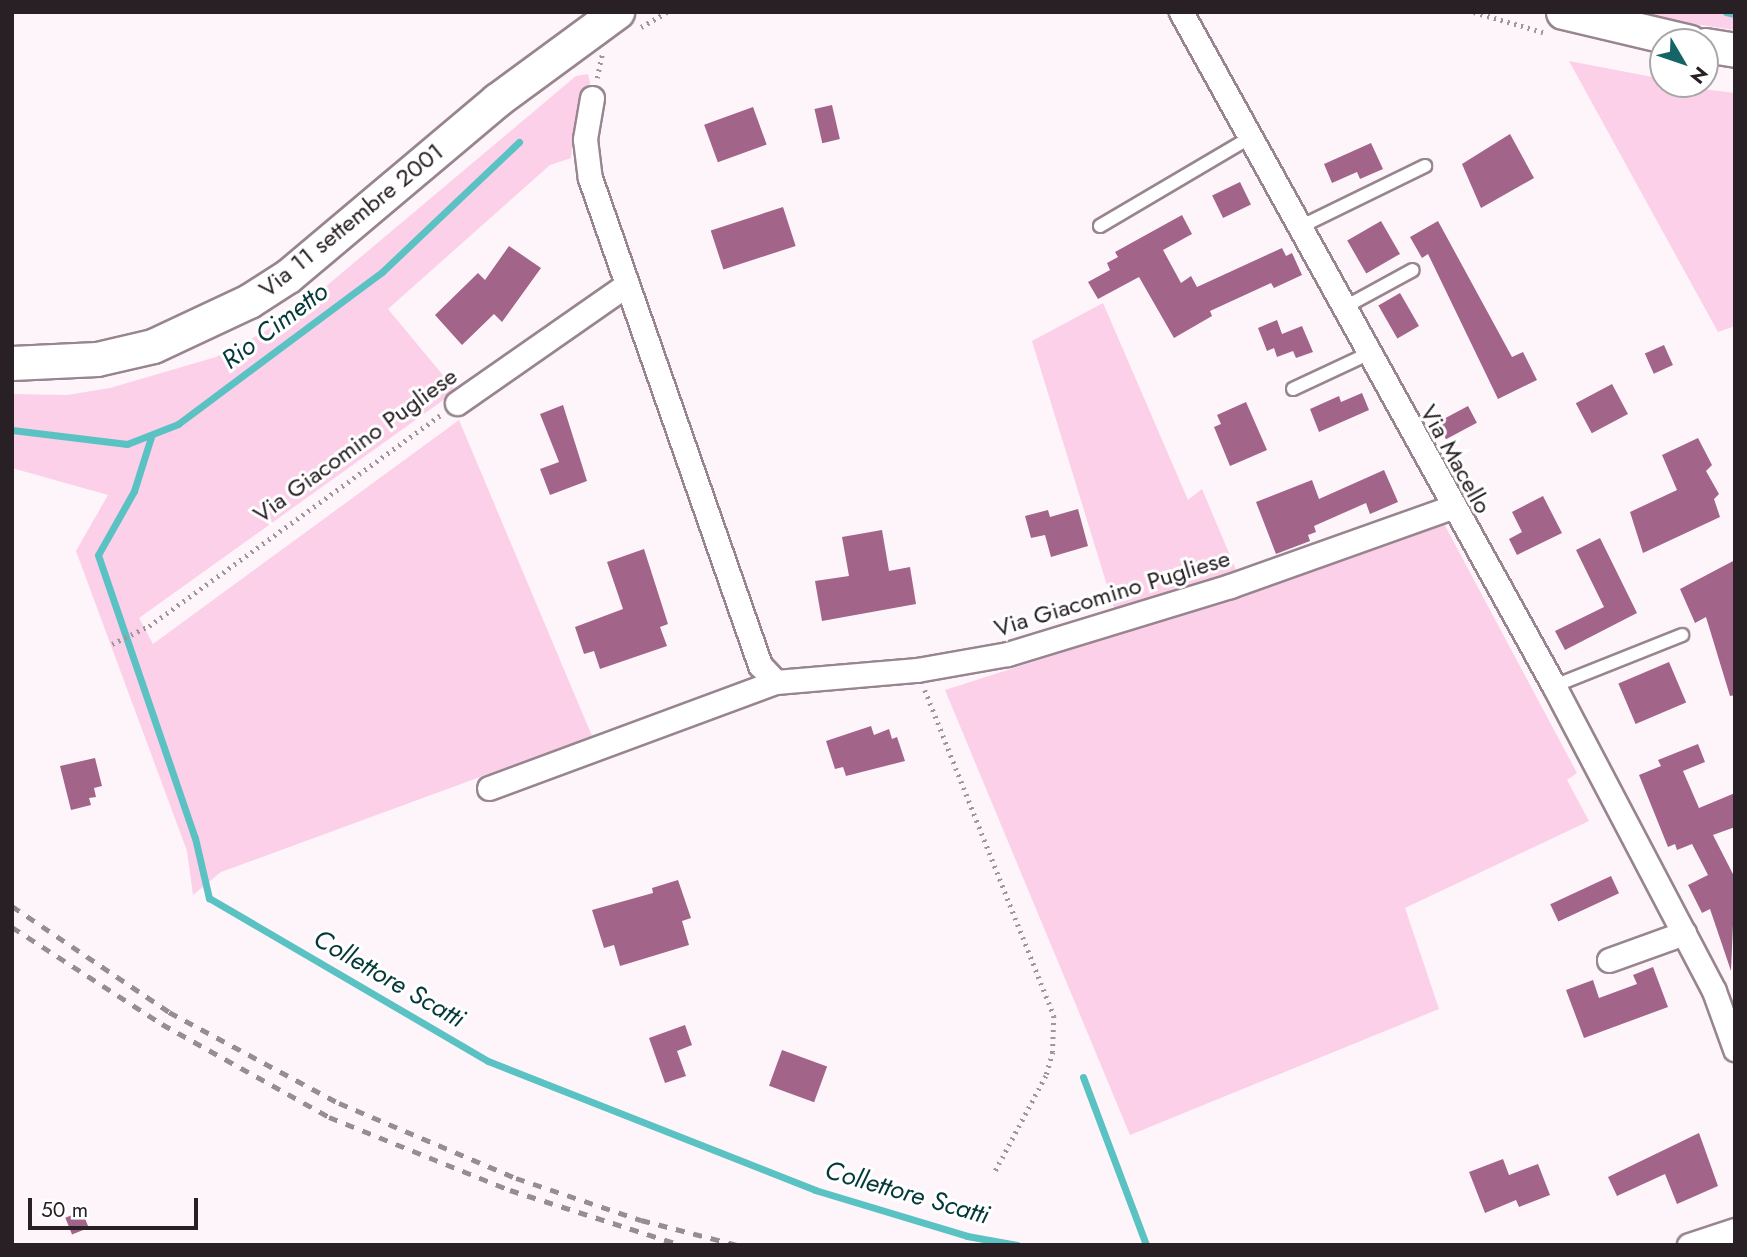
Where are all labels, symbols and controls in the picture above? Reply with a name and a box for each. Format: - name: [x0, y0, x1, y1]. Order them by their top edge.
- north arrow: [1649, 28, 1719, 98]
- text: N: [1684, 61, 1714, 90]
- street label: Via 11 settembre 2001: [253, 137, 449, 303]
- water label: Rio Cimetto: [216, 276, 334, 376]
- street label: Via Giacomino Pugliese: [248, 361, 462, 529]
- street label: Via Macello: [1414, 400, 1498, 518]
- street label: Via Giacomino Pugliese: [991, 543, 1233, 643]
- water label: Collettore Scatti: [308, 923, 470, 1035]
- water label: Collettore Scatti: [821, 1155, 993, 1231]
- scale bar: [32, 1184, 201, 1228]
- text: 50 m: [41, 1195, 88, 1225]

